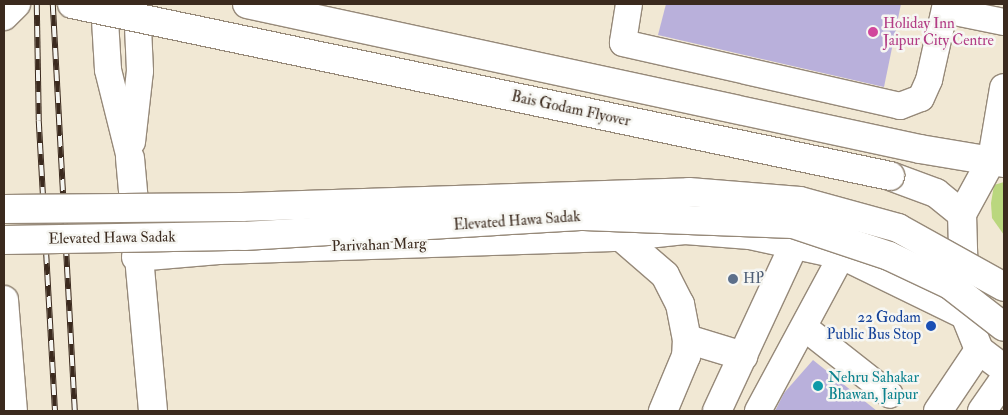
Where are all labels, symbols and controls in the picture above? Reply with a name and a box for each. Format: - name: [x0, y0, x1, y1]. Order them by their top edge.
- place label: Holiday Inn Jaipur City Centre: [883, 14, 994, 49]
- marker: Holiday Inn Jaipur City Centre: [867, 26, 879, 38]
- street label: Bais Godam Flyover: [510, 88, 632, 130]
- street label: Elevated Hawa Sadak: [453, 208, 581, 234]
- street label: Elevated Hawa Sadak: [48, 228, 176, 248]
- street label: Parivahan Marg: [331, 234, 427, 256]
- place label: HP: [743, 270, 764, 288]
- marker: HP: [727, 273, 739, 285]
- place label: 22 Godam Public Bus Stop: [826, 308, 921, 343]
- marker: 22 Godam Public Bus Stop: [925, 320, 937, 332]
- place label: Nehru Sahakar Bhawan, Jaipur: [828, 368, 919, 403]
- marker: Nehru Sahakar Bhawan, Jaipur: [812, 380, 824, 392]

